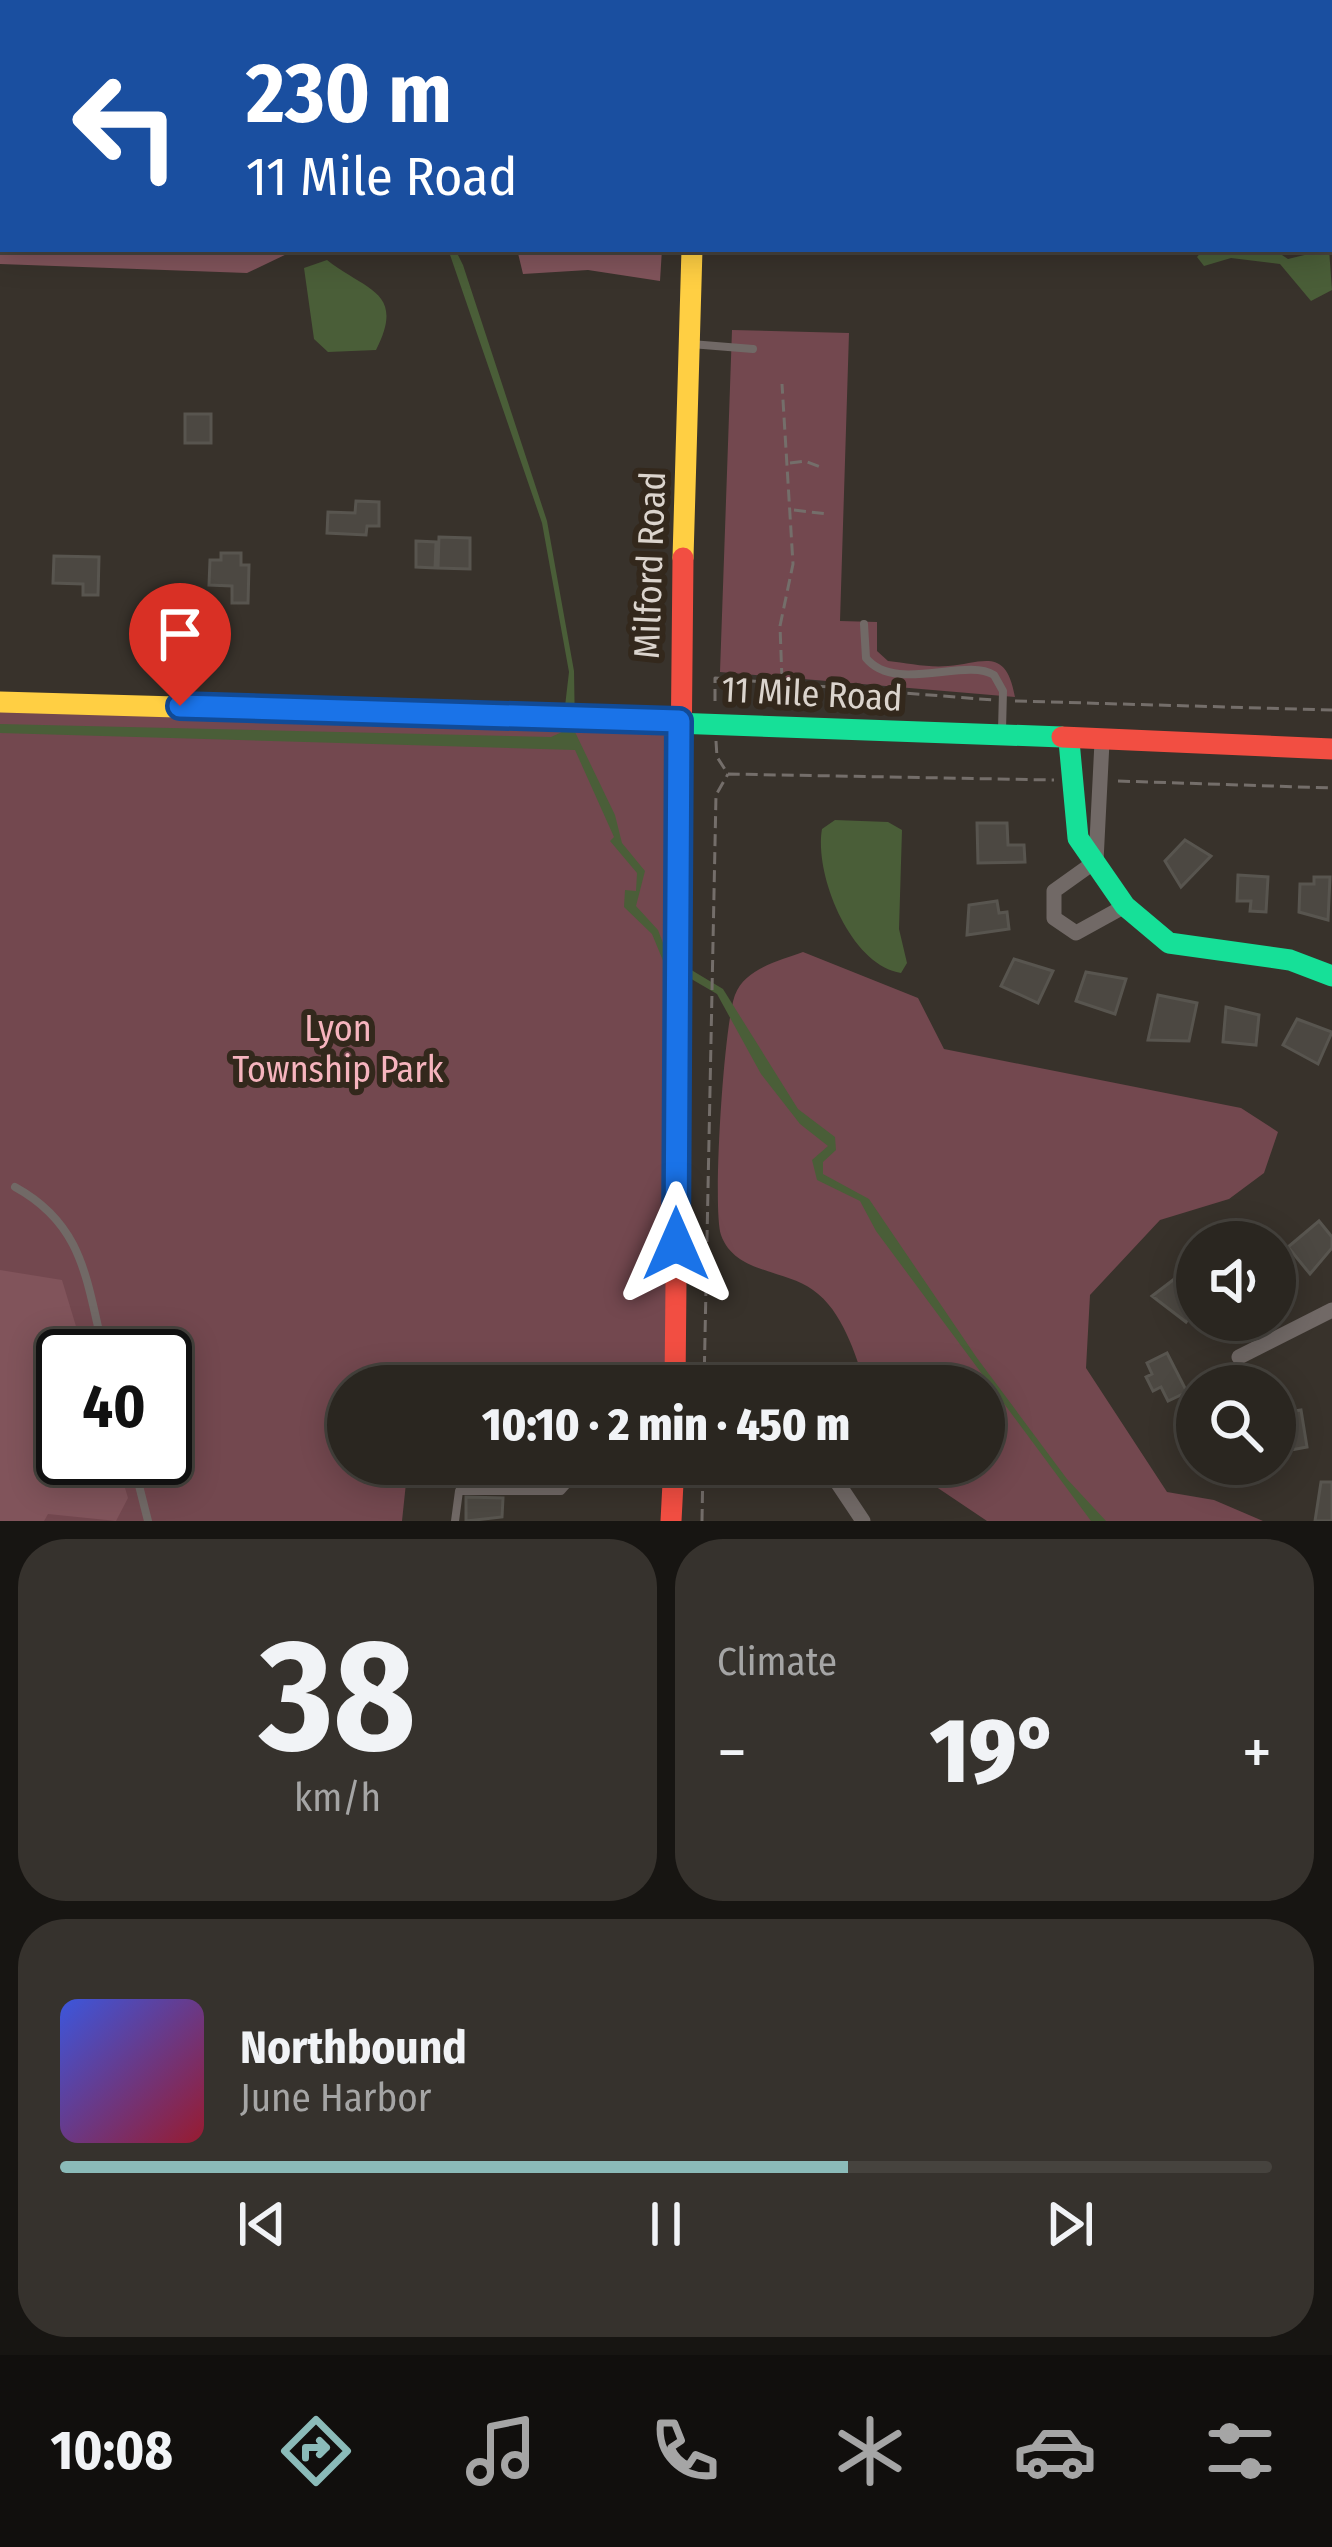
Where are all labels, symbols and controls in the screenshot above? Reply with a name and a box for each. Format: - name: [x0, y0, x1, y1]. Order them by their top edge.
- text: 230 m: [246, 43, 452, 144]
- icon: left: [48, 48, 204, 204]
- text: 11 Mile Road: [246, 145, 517, 209]
- street label: Milford Road: [625, 470, 675, 660]
- pin: [129, 583, 231, 706]
- icon: arrive: [147, 601, 213, 667]
- street label: 11 Mile Road: [721, 667, 903, 721]
- park label: Lyon Township Park: [232, 1007, 444, 1092]
- position arrow: [613, 1181, 739, 1307]
- map controls: [1176, 1221, 1296, 1485]
- button: sound: [1176, 1221, 1296, 1341]
- speed limit sign: 40: [36, 1329, 192, 1485]
- button: search: [1176, 1365, 1296, 1485]
- text: 10:10 · 2 min · 450 m: [482, 1398, 850, 1452]
- text: 38: [259, 1603, 416, 1790]
- text: Climate: [717, 1639, 837, 1685]
- text: 19°: [930, 1698, 1059, 1806]
- text: −: [717, 1713, 747, 1792]
- text: +: [1242, 1713, 1272, 1792]
- text: km/h: [294, 1775, 381, 1821]
- text: Northbound: [240, 2021, 467, 2075]
- text: June Harbor: [240, 2075, 431, 2121]
- icon: previous: [229, 2191, 295, 2257]
- icon: pause: [633, 2191, 699, 2257]
- icon: next: [1037, 2191, 1103, 2257]
- icon: directions: [274, 2409, 358, 2493]
- icon: music: [459, 2409, 543, 2493]
- icon: phone: [643, 2409, 727, 2493]
- icon: climate: [828, 2409, 912, 2493]
- icon: car: [1013, 2409, 1097, 2493]
- icon: filters: [1198, 2409, 1282, 2493]
- text: 10:08: [50, 2419, 173, 2483]

